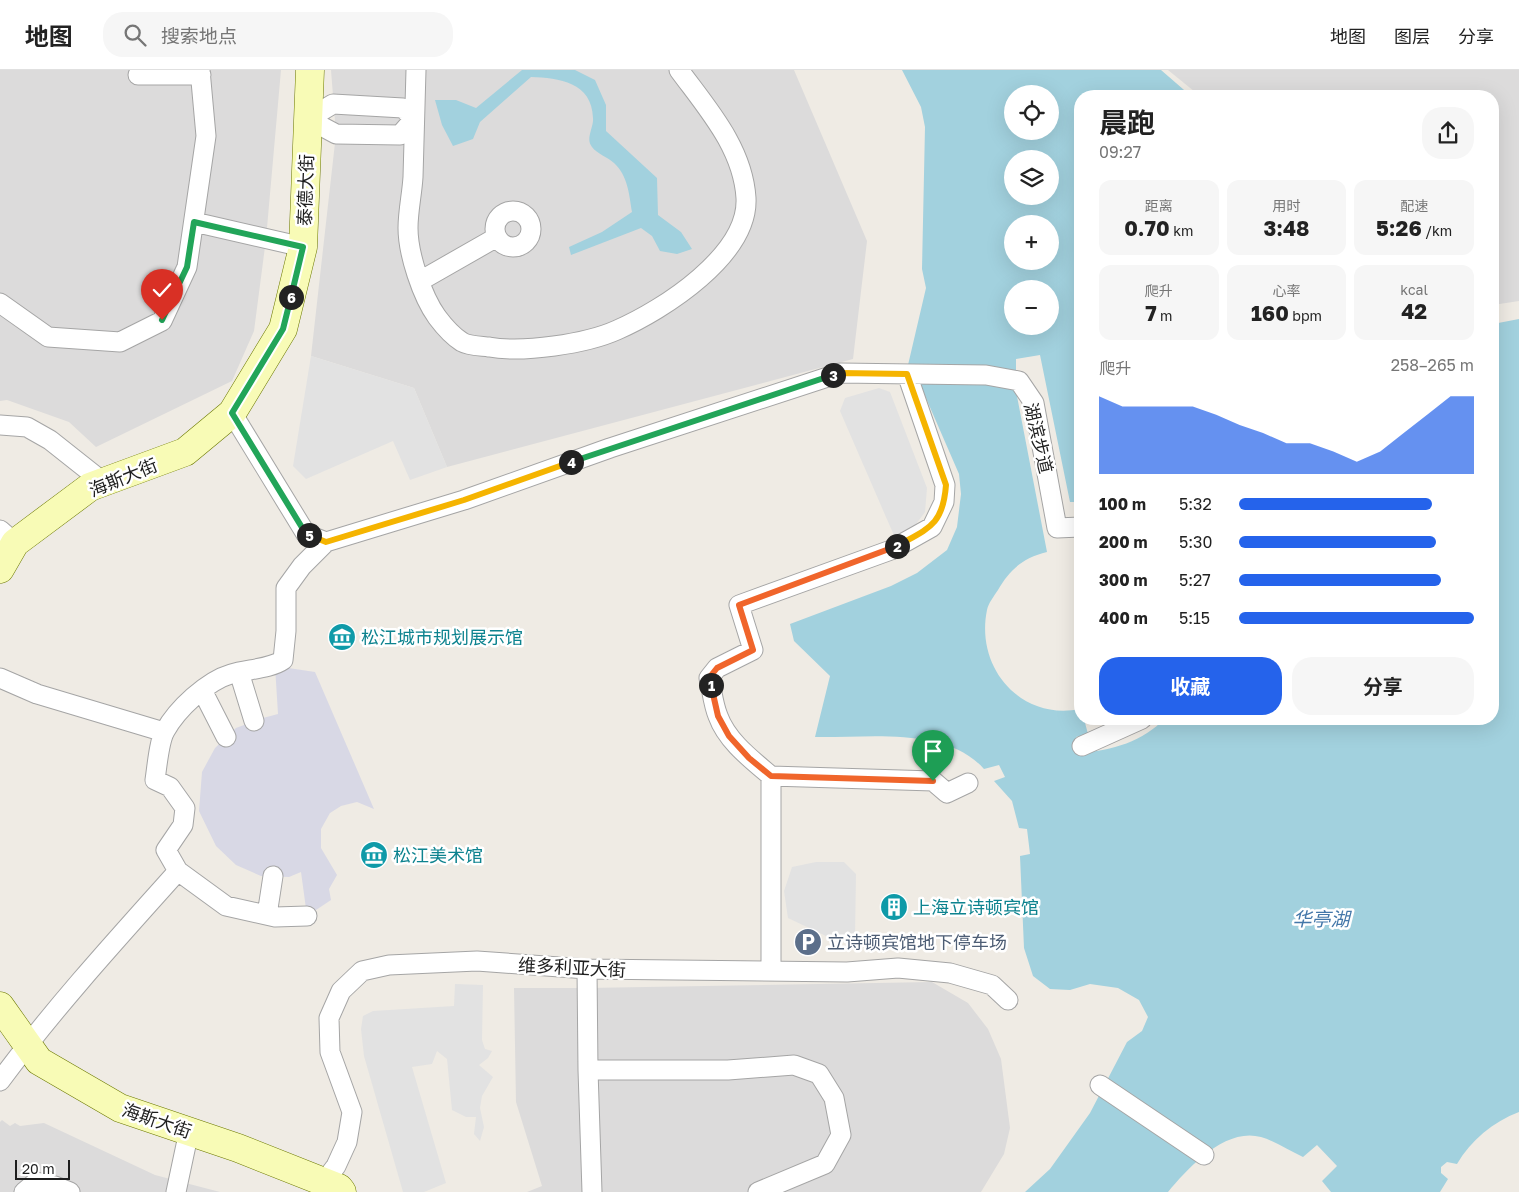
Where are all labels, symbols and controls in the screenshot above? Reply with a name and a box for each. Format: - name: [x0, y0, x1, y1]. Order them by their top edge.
- search box: [103, 12, 453, 57]
- text: 地图: [25, 21, 73, 50]
- icon: search: [121, 21, 149, 49]
- text: 搜索地点: [161, 24, 237, 47]
- text: 地图: [1330, 25, 1366, 47]
- text: 图层: [1394, 25, 1430, 47]
- text: 分享: [1458, 25, 1494, 47]
- map controls: [1004, 85, 1059, 335]
- button: locate: [1004, 85, 1059, 140]
- text: 晨跑: [1099, 106, 1155, 139]
- button: share: [1422, 107, 1474, 159]
- text: 09:27: [1099, 142, 1141, 162]
- button: layers: [1004, 150, 1059, 205]
- street label: 泰德大街: [293, 154, 317, 226]
- text: 距离: [1145, 197, 1173, 214]
- text: 用时: [1272, 197, 1300, 214]
- text: 配速: [1400, 197, 1428, 214]
- button: +: [1004, 215, 1059, 270]
- text: 0.70: [1124, 215, 1170, 241]
- text: 3:48: [1263, 215, 1310, 241]
- text: 5:26: [1376, 215, 1422, 241]
- text: km: [1170, 222, 1193, 239]
- text: /km: [1422, 222, 1452, 239]
- pin: [141, 269, 183, 320]
- icon: check: [148, 276, 176, 304]
- button: −: [1004, 280, 1059, 335]
- text: kcal: [1400, 281, 1428, 298]
- text: 爬升: [1145, 282, 1173, 299]
- text: 心率: [1272, 282, 1300, 299]
- pin: 6: [278, 284, 304, 310]
- text: 6: [287, 289, 296, 306]
- text: 42: [1401, 298, 1427, 324]
- text: 7: [1145, 300, 1157, 326]
- text: 160: [1251, 300, 1289, 326]
- text: m: [1157, 307, 1173, 324]
- text: bpm: [1289, 307, 1322, 324]
- text: 258–265 m: [1391, 355, 1474, 375]
- text: 爬升: [1099, 358, 1131, 378]
- pin: 3: [820, 362, 846, 388]
- text: 3: [829, 367, 838, 384]
- street label: 湖滨步道: [1020, 400, 1058, 476]
- pin: 4: [558, 450, 584, 474]
- street label: 海斯大街: [86, 453, 160, 501]
- text: 4: [567, 454, 576, 471]
- text: 100 m: [1099, 494, 1146, 514]
- text: 5:32: [1179, 494, 1212, 514]
- pin: 5: [296, 522, 322, 548]
- text: 5: [305, 527, 314, 544]
- text: 200 m: [1099, 532, 1148, 552]
- text: 5:30: [1179, 532, 1212, 552]
- pin: 2: [884, 534, 910, 558]
- text: 2: [893, 538, 902, 555]
- text: 300 m: [1099, 570, 1148, 590]
- text: 5:27: [1179, 570, 1211, 590]
- text: 400 m: [1099, 608, 1148, 628]
- text: 5:15: [1179, 608, 1210, 628]
- museum icon: 松江城市规划展示馆: [327, 622, 357, 652]
- place label: 松江城市规划展示馆: [361, 626, 523, 648]
- button: 收藏: [1099, 657, 1282, 715]
- button: 分享: [1292, 657, 1474, 715]
- pin: 1: [698, 672, 724, 698]
- text: 1: [708, 677, 715, 694]
- pin: [912, 730, 954, 781]
- icon: arrive: [919, 737, 947, 765]
- museum icon: 松江美术馆: [359, 840, 389, 870]
- place label: 松江美术馆: [393, 844, 483, 866]
- building icon: 上海立诗顿宾馆: [879, 892, 909, 922]
- place label: 上海立诗顿宾馆: [913, 896, 1039, 918]
- water label: 华亭湖: [1292, 907, 1352, 930]
- parking icon: 立诗顿宾馆地下停车场: [793, 927, 823, 957]
- place label: 立诗顿宾馆地下停车场: [827, 931, 1007, 953]
- street label: 维多利亚大街: [517, 953, 627, 981]
- street label: 海斯大街: [119, 1098, 195, 1142]
- scale bar: [15, 1157, 70, 1180]
- text: 20 m: [22, 1160, 55, 1177]

